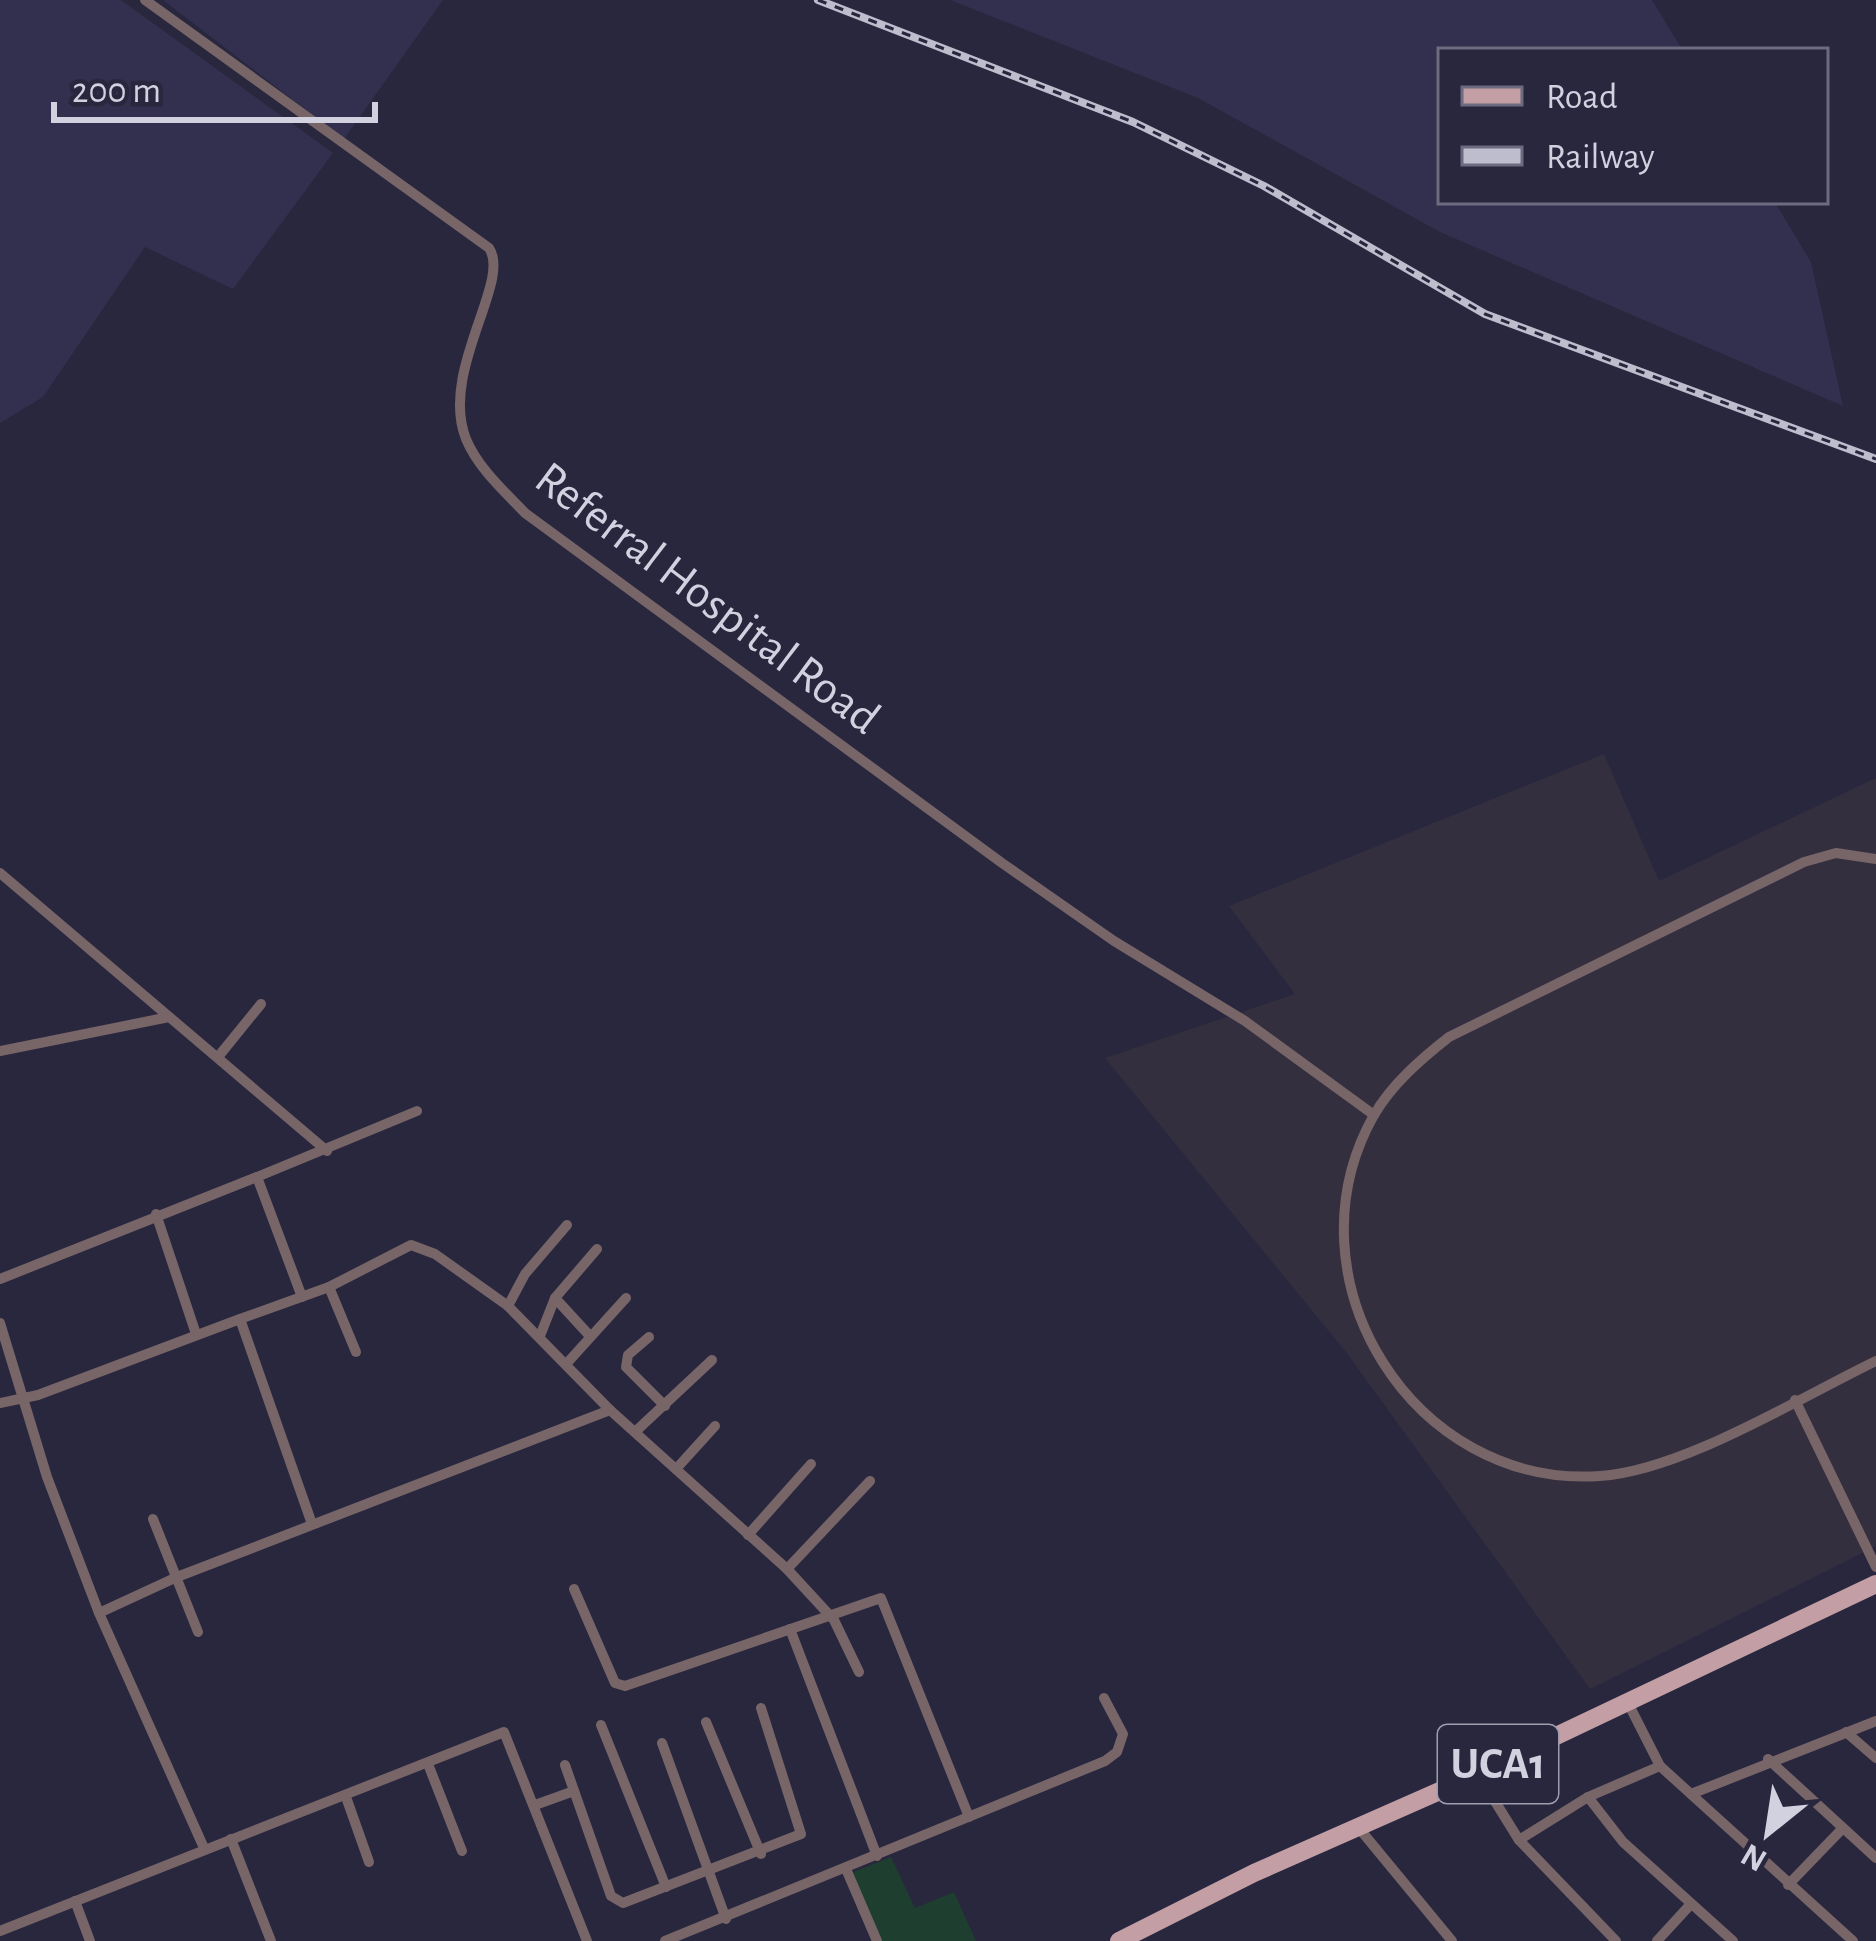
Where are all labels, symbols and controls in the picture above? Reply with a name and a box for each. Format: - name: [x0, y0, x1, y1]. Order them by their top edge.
- scale bar: [54, 48, 375, 122]
- legend: [1438, 48, 1828, 204]
- text: 200 m: [72, 73, 161, 109]
- text: Road: [1546, 79, 1618, 115]
- text: Railway: [1546, 139, 1655, 175]
- street label: Referral Hospital Road: [526, 454, 888, 744]
- road number: UCA1: [1438, 1725, 1558, 1803]
- north arrow: [1708, 1773, 1828, 1893]
- text: N: [1736, 1837, 1772, 1877]

